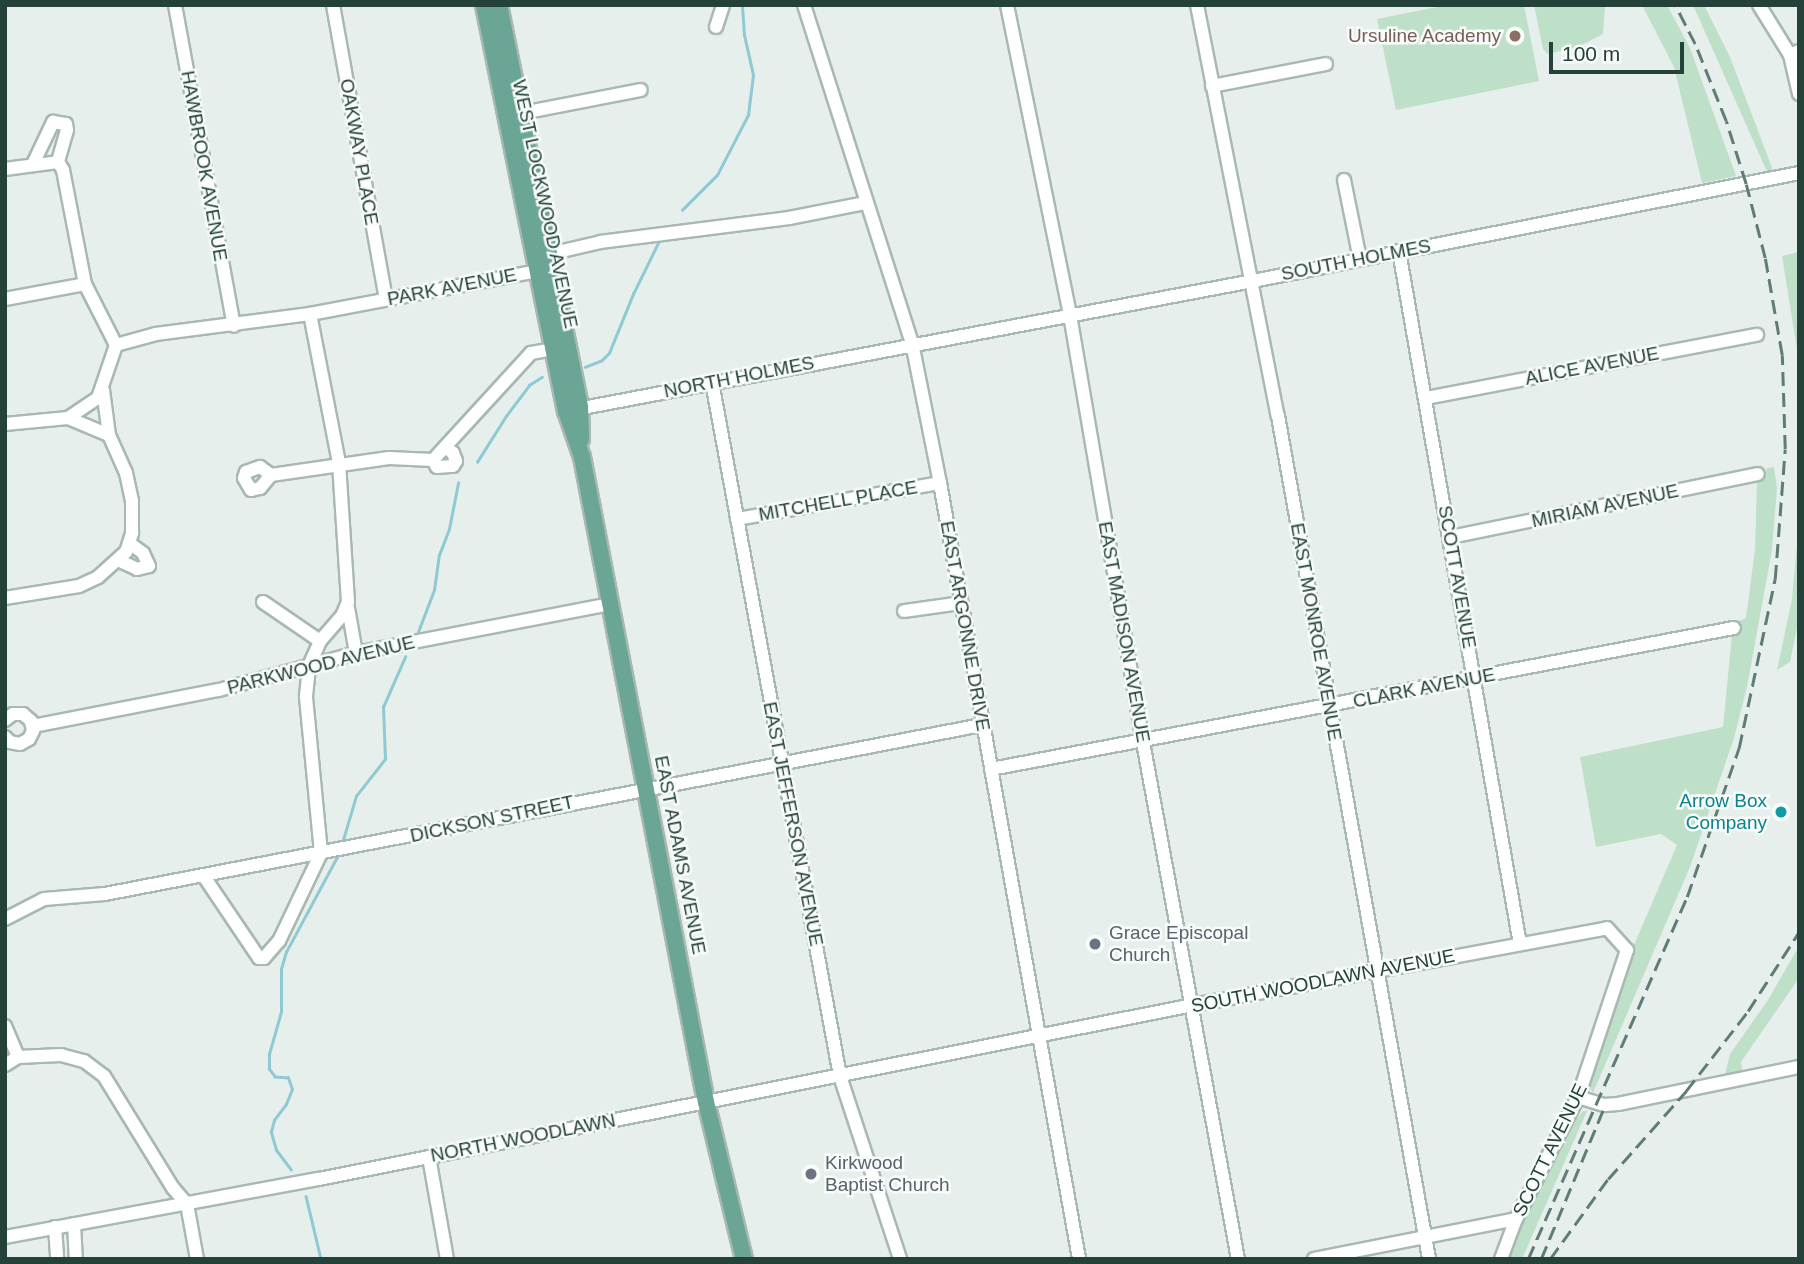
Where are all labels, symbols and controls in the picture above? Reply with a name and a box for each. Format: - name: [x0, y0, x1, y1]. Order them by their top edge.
- place label: Ursuline Academy: [1347, 25, 1501, 47]
- marker: Ursuline Academy: [1507, 28, 1523, 44]
- scale bar: [1552, 28, 1687, 72]
- text: 100 m: [1562, 42, 1620, 65]
- street label: HAWBROOK AVENUE: [176, 68, 232, 264]
- street label: OAKWAY PLACE: [335, 77, 383, 227]
- street label: WEST LOCKWOOD AVENUE: [507, 77, 583, 331]
- street label: SOUTH HOLMES: [1279, 234, 1433, 286]
- street label: PARK AVENUE: [385, 263, 519, 311]
- street label: ALICE AVENUE: [1523, 342, 1661, 390]
- street label: NORTH HOLMES: [662, 351, 816, 403]
- street label: MITCHELL PLACE: [756, 476, 920, 526]
- street label: MIRIAM AVENUE: [1529, 479, 1681, 533]
- street label: SCOTT AVENUE: [1433, 503, 1481, 651]
- street label: EAST ARGONNE DRIVE: [935, 518, 995, 734]
- street label: EAST MADISON AVENUE: [1093, 519, 1155, 745]
- street label: EAST MONROE AVENUE: [1285, 521, 1347, 743]
- street label: PARKWOOD AVENUE: [224, 631, 418, 699]
- street label: CLARK AVENUE: [1350, 663, 1498, 713]
- street label: EAST JEFFERSON AVENUE: [758, 699, 828, 949]
- street label: EAST ADAMS AVENUE: [649, 752, 711, 958]
- place label: Arrow Box Company: [1679, 790, 1767, 834]
- street label: DICKSON STREET: [408, 791, 576, 847]
- marker: Arrow Box Company: [1773, 804, 1789, 820]
- place label: Grace Episcopal Church: [1109, 922, 1248, 966]
- marker: Grace Episcopal Church: [1087, 936, 1103, 952]
- street label: SOUTH WOODLAWN AVENUE: [1189, 944, 1457, 1018]
- street label: SCOTT AVENUE: [1508, 1079, 1592, 1221]
- street label: NORTH WOODLAWN: [429, 1109, 617, 1167]
- place label: Kirkwood Baptist Church: [825, 1152, 950, 1196]
- marker: Kirkwood Baptist Church: [803, 1166, 819, 1182]

